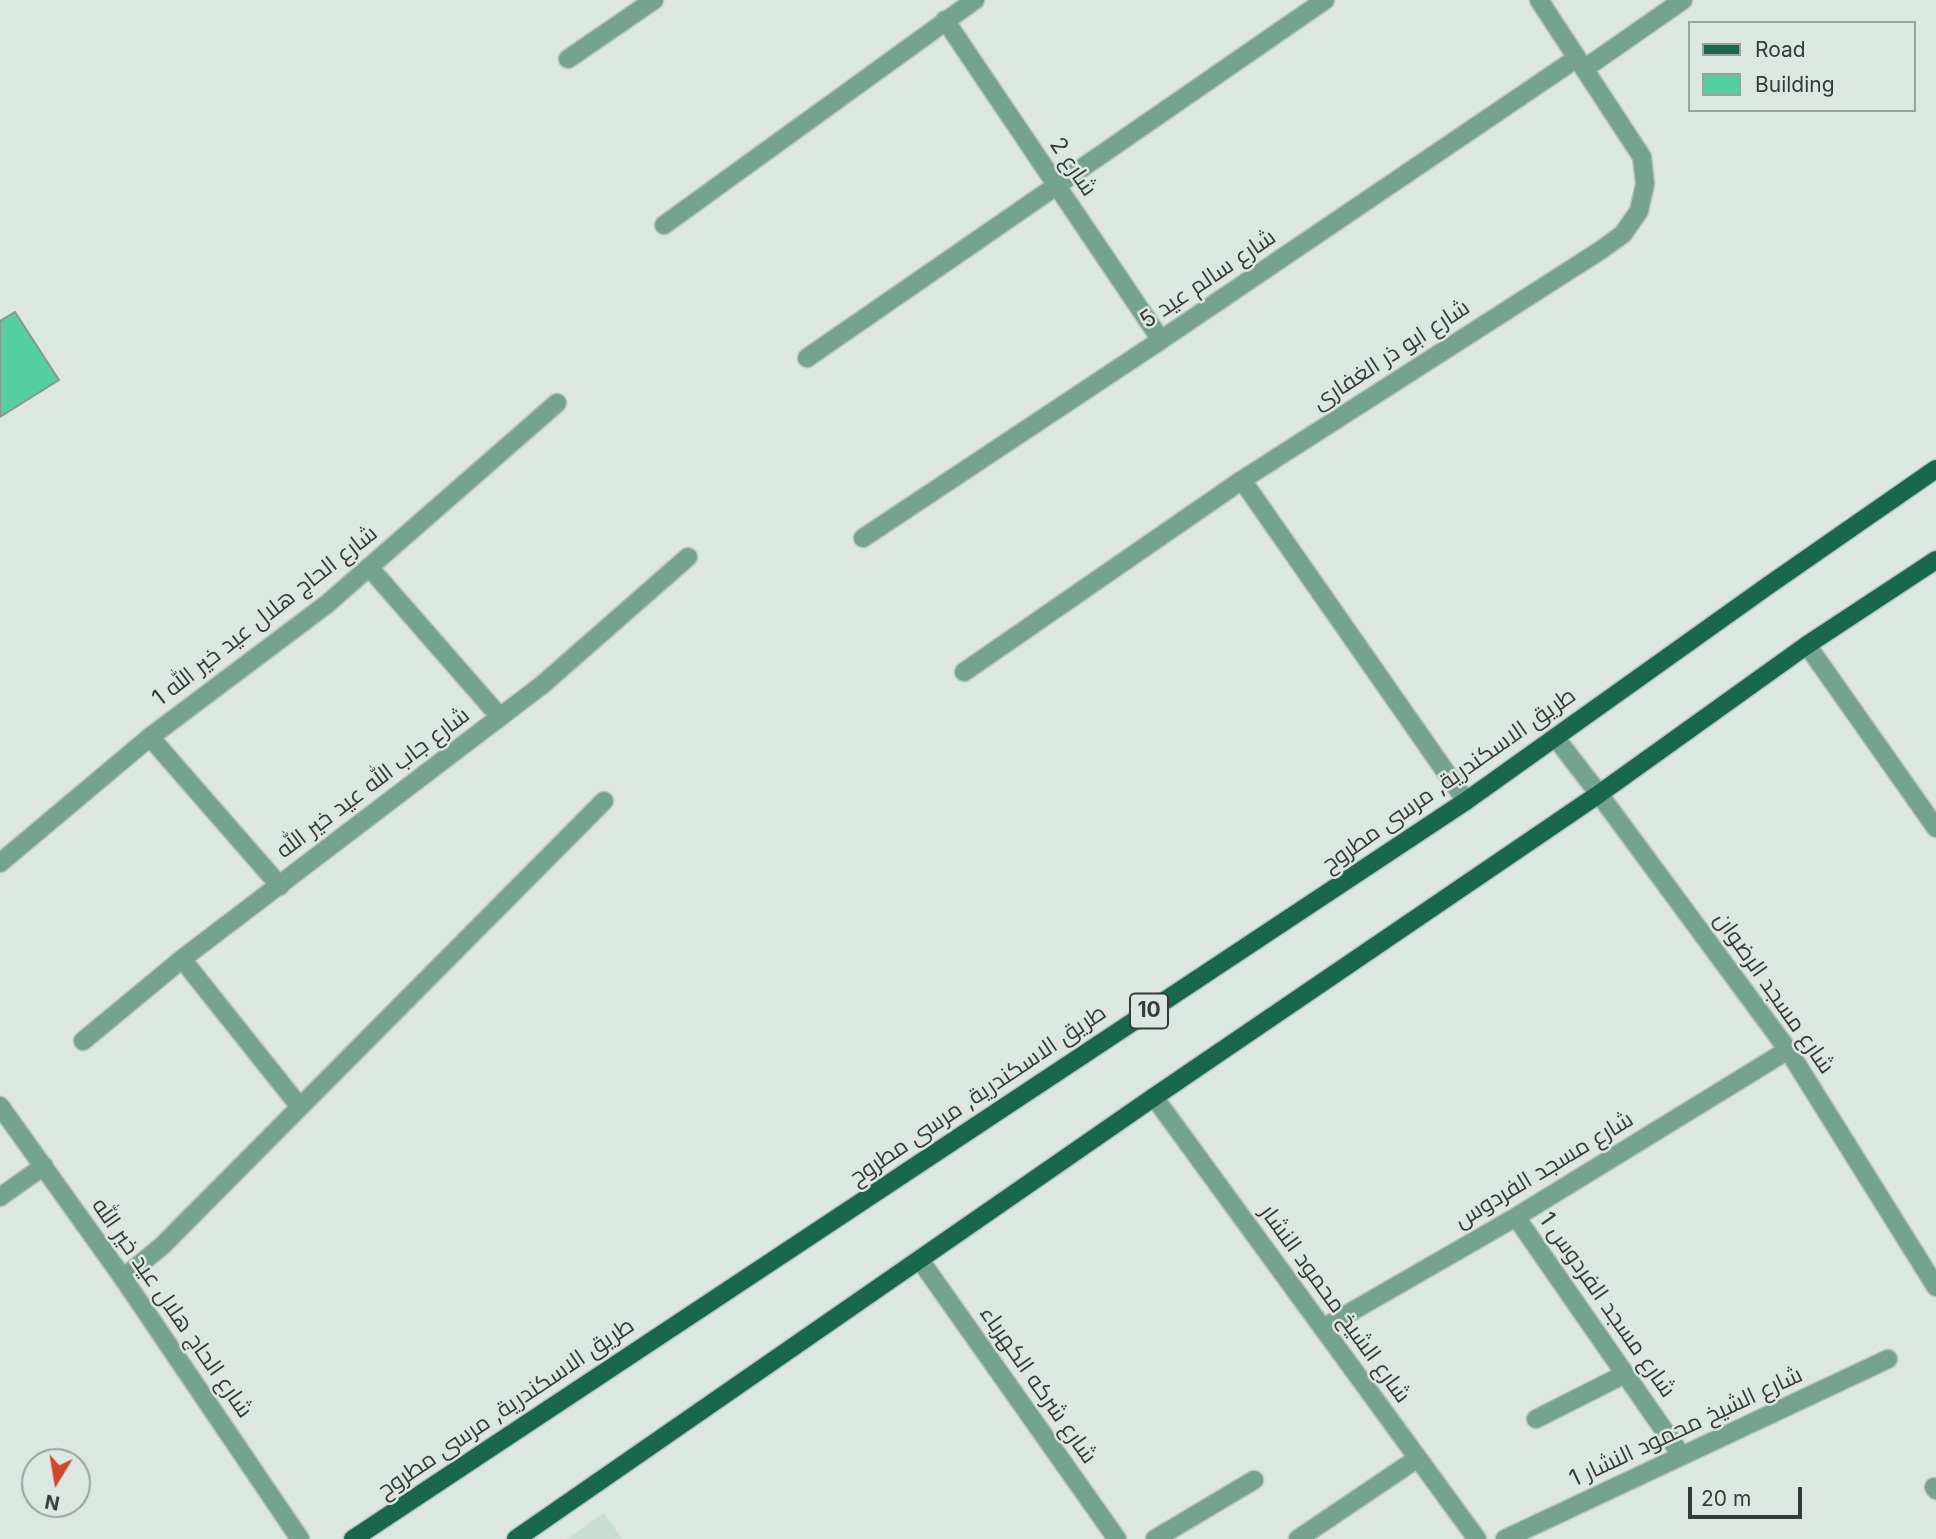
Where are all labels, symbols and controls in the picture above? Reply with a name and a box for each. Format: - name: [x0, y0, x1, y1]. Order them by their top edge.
- legend: [1688, 21, 1915, 112]
- text: Road: [1755, 37, 1806, 62]
- text: Building: [1755, 72, 1835, 97]
- street label: شارع 2: [1043, 132, 1103, 202]
- street label: شارع سالم عيد 5: [1135, 223, 1281, 335]
- street label: شارع ابو ذر الغفارى: [1307, 294, 1475, 416]
- street label: شارع الحاج هلال عيد خير الله 1: [147, 520, 383, 712]
- street label: طريق الاسكندرية, مرسى مطروح: [1317, 682, 1581, 878]
- street label: شارع جاب الله عيد خير الله: [271, 701, 475, 865]
- street label: شارع مسجد الرضوان: [1708, 907, 1840, 1079]
- road number: 10: [1130, 993, 1168, 1028]
- street label: طريق الاسكندرية, مرسى مطروح: [844, 999, 1112, 1191]
- street label: شارع مسجد الفردوس: [1450, 1106, 1638, 1234]
- street label: شارع الحاج هلال عيد خير الله: [86, 1193, 258, 1423]
- street label: شارع الشيخ محمود النشار: [1254, 1200, 1416, 1408]
- street label: شارع مسجد الفردوس 1: [1533, 1207, 1681, 1403]
- street label: شارع شركه الكهرباء: [973, 1301, 1103, 1469]
- street label: طريق الاسكندرية, مرسى مطروح: [372, 1312, 640, 1504]
- street label: شارع الشيخ محمود النشار 1: [1565, 1361, 1807, 1493]
- north arrow: [21, 1448, 91, 1518]
- scale bar: [1691, 1472, 1805, 1516]
- text: 20 m: [1701, 1486, 1751, 1511]
- text: N: [43, 1489, 62, 1515]

